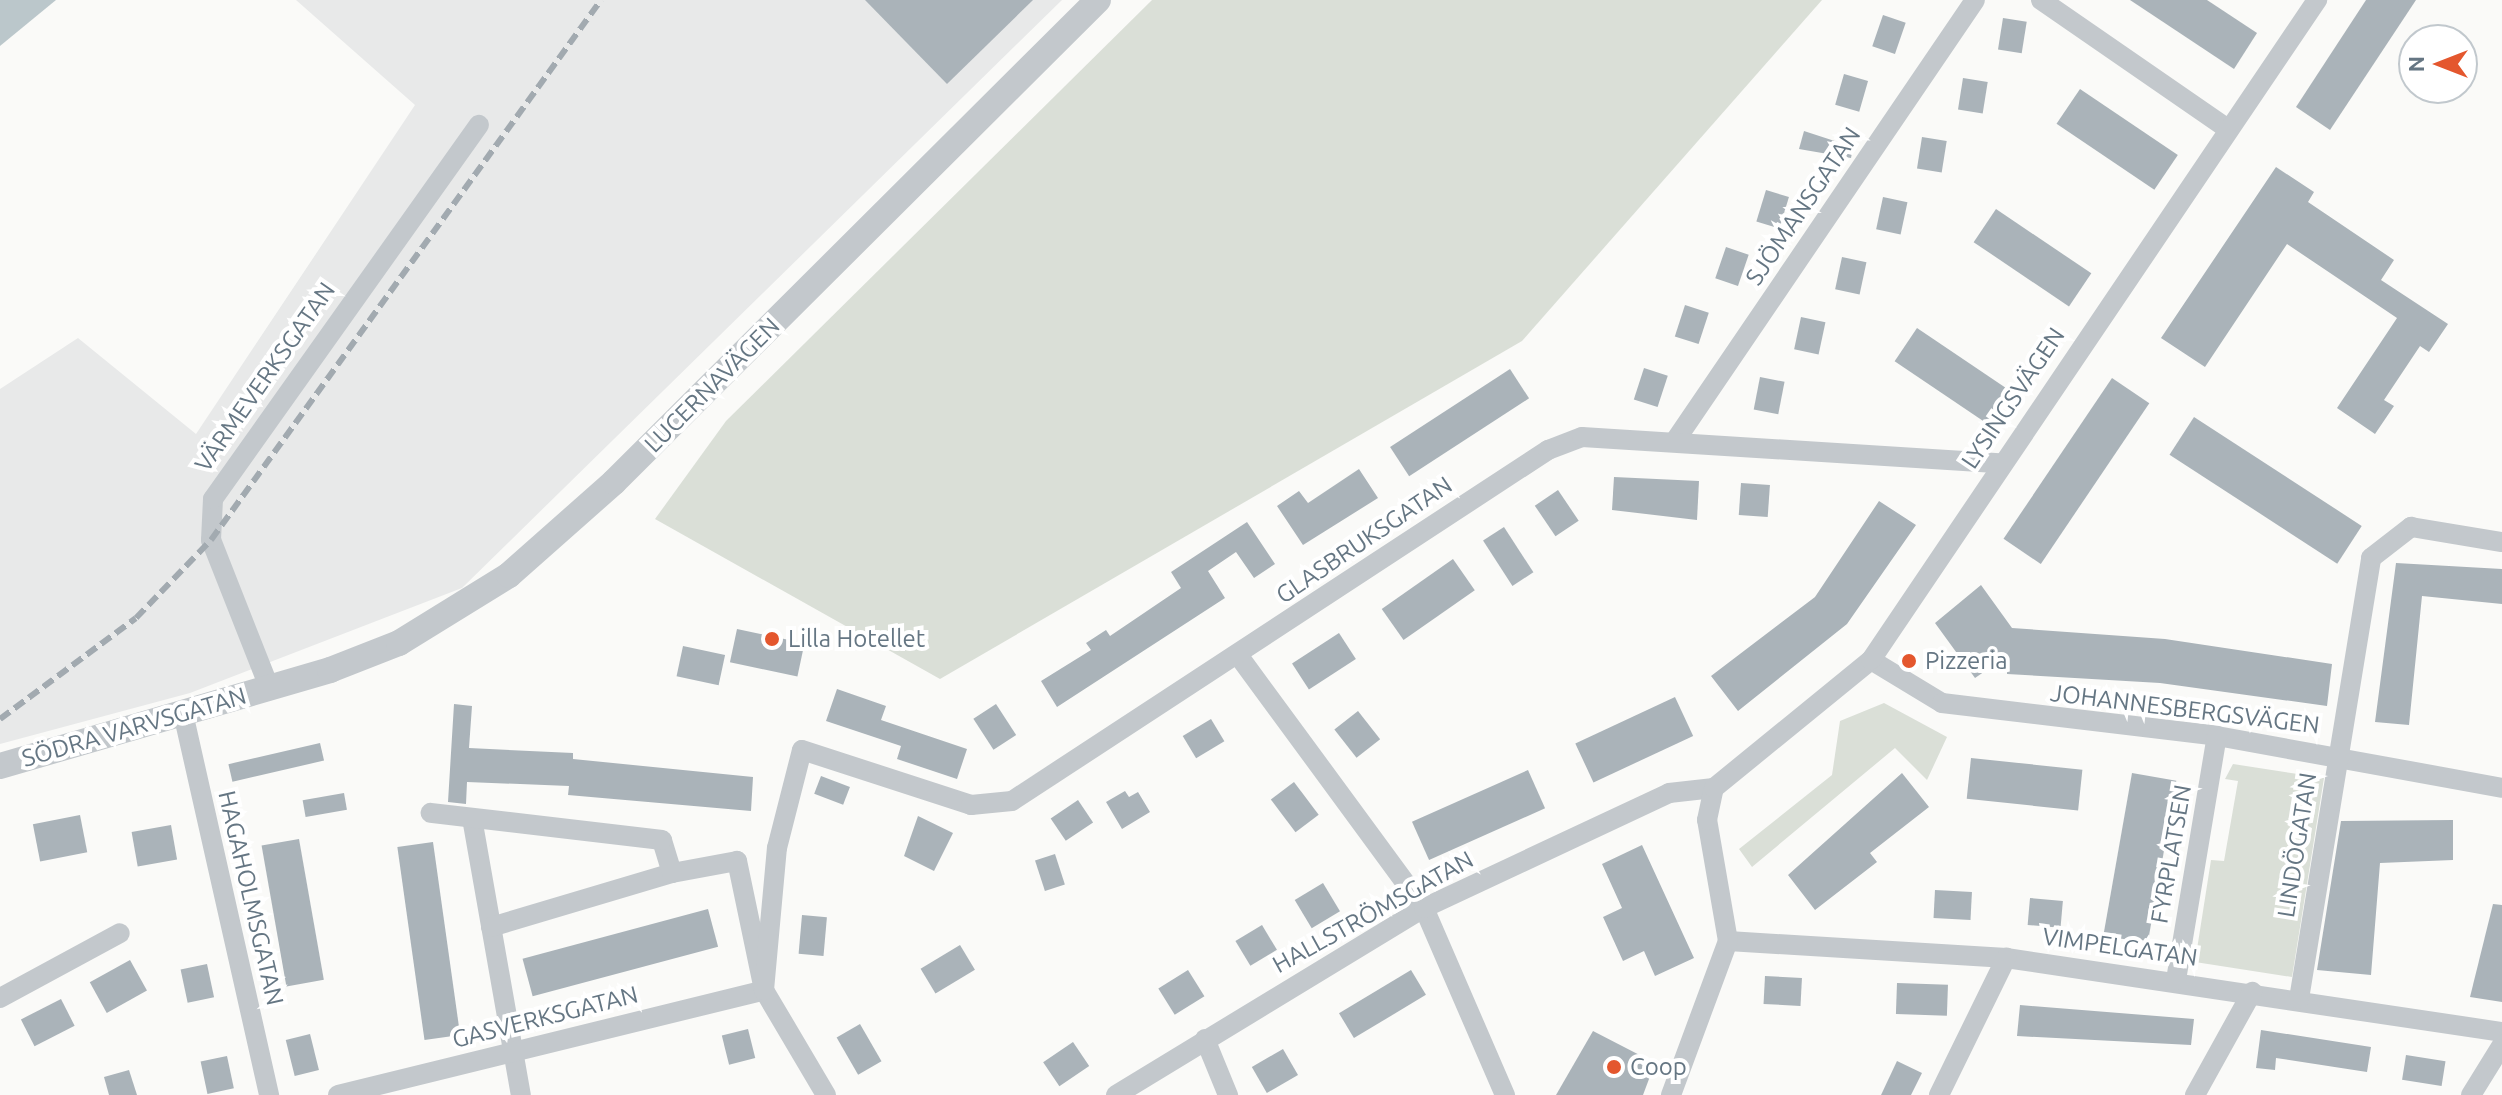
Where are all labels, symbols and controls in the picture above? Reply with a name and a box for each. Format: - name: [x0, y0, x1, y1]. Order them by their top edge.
- north arrow: [2398, 24, 2478, 104]
- text: N: [2403, 56, 2428, 72]
- street label: SJÖMANSGATAN: [1740, 122, 1866, 290]
- street label: VÄRMEVERKSGATAN: [189, 277, 341, 477]
- street label: LUCERNAVÄGEN: [639, 312, 785, 458]
- street label: LYSINGSVÄGEN: [1955, 322, 2071, 474]
- street label: GLASBRUKSGATAN: [1271, 470, 1457, 610]
- place label: Lilla Hotellet: [788, 625, 925, 653]
- marker: Lilla Hotellet: [763, 630, 781, 648]
- place label: Pizzeria: [1925, 647, 2008, 675]
- marker: Pizzeria: [1900, 652, 1918, 670]
- street label: JOHANNESBERGSVÄGEN: [2049, 678, 2321, 740]
- street label: SÖDRA VARVSGATAN: [18, 681, 250, 773]
- street label: LINDÖGATAN: [2271, 771, 2323, 919]
- street label: FYRPLATSEN: [2145, 783, 2197, 925]
- street label: HAGAHOLMSGATAN: [212, 788, 290, 1008]
- street label: HALLSTRÖMSGATAN: [1268, 845, 1478, 979]
- street label: VIMPELGATAN: [2041, 922, 2199, 972]
- street label: GASVERKSGATAN: [449, 980, 641, 1054]
- place label: Coop: [1630, 1053, 1687, 1081]
- marker: Coop: [1605, 1058, 1623, 1076]

